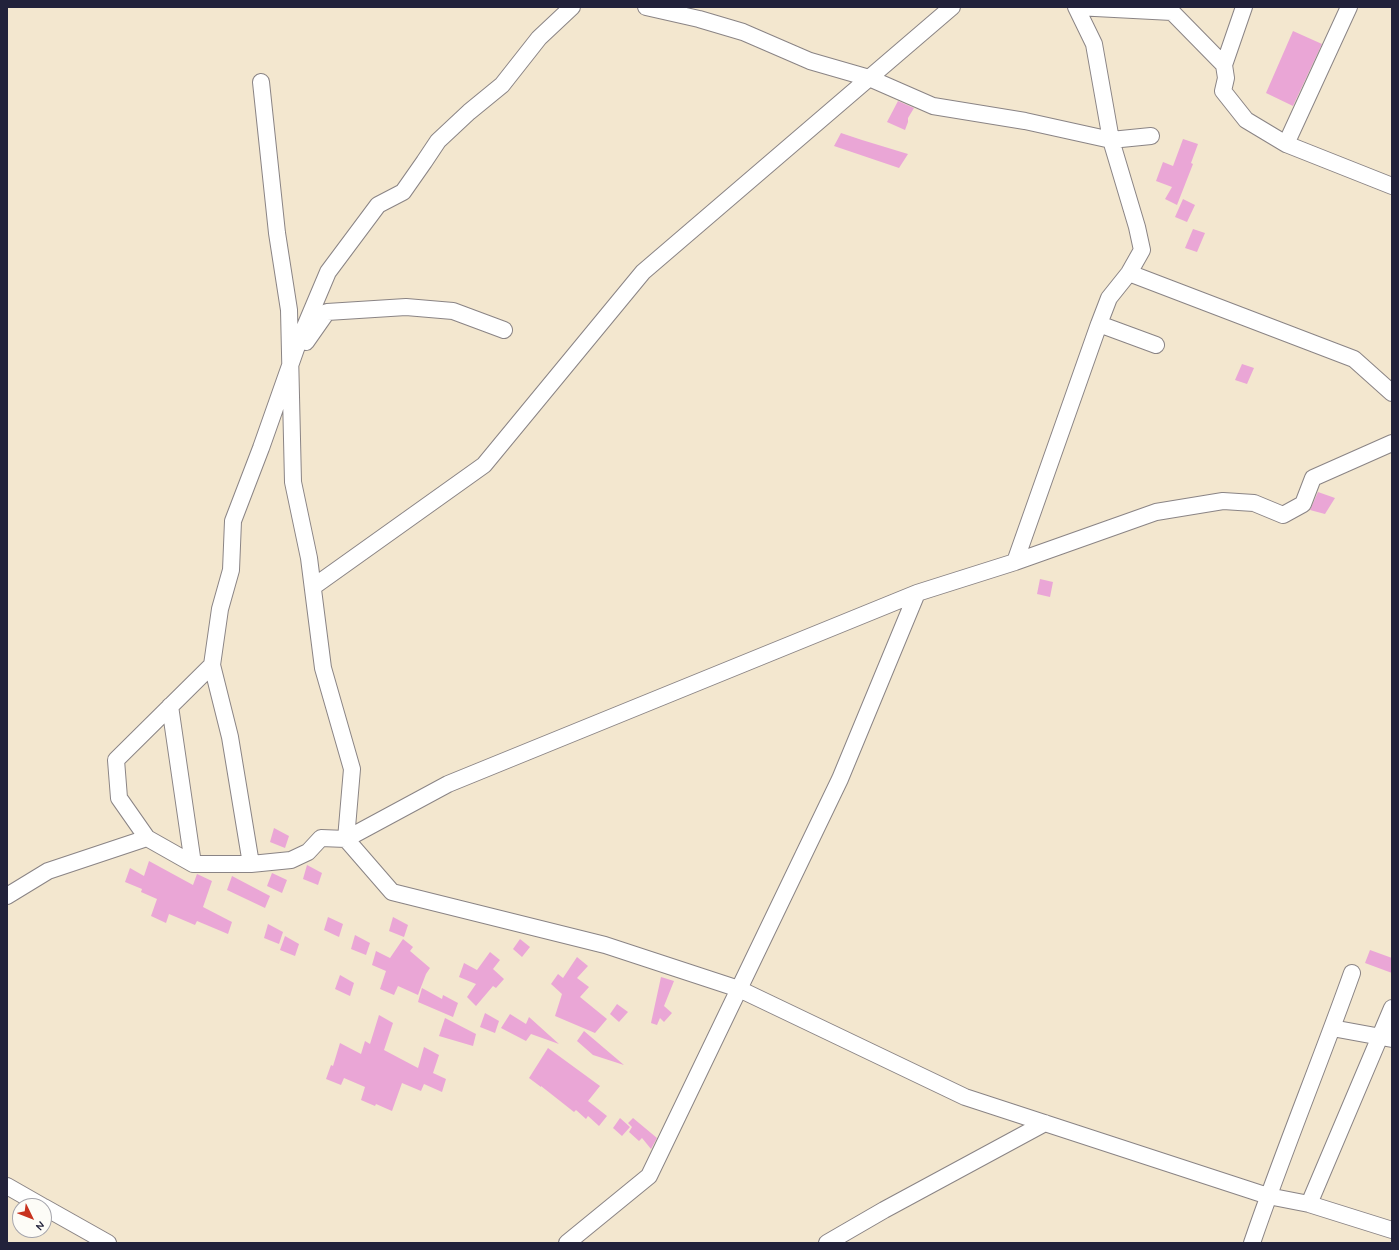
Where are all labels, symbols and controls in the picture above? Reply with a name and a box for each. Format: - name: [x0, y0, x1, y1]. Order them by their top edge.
- north arrow: [12, 1198, 52, 1238]
- text: N: [32, 1218, 48, 1233]

